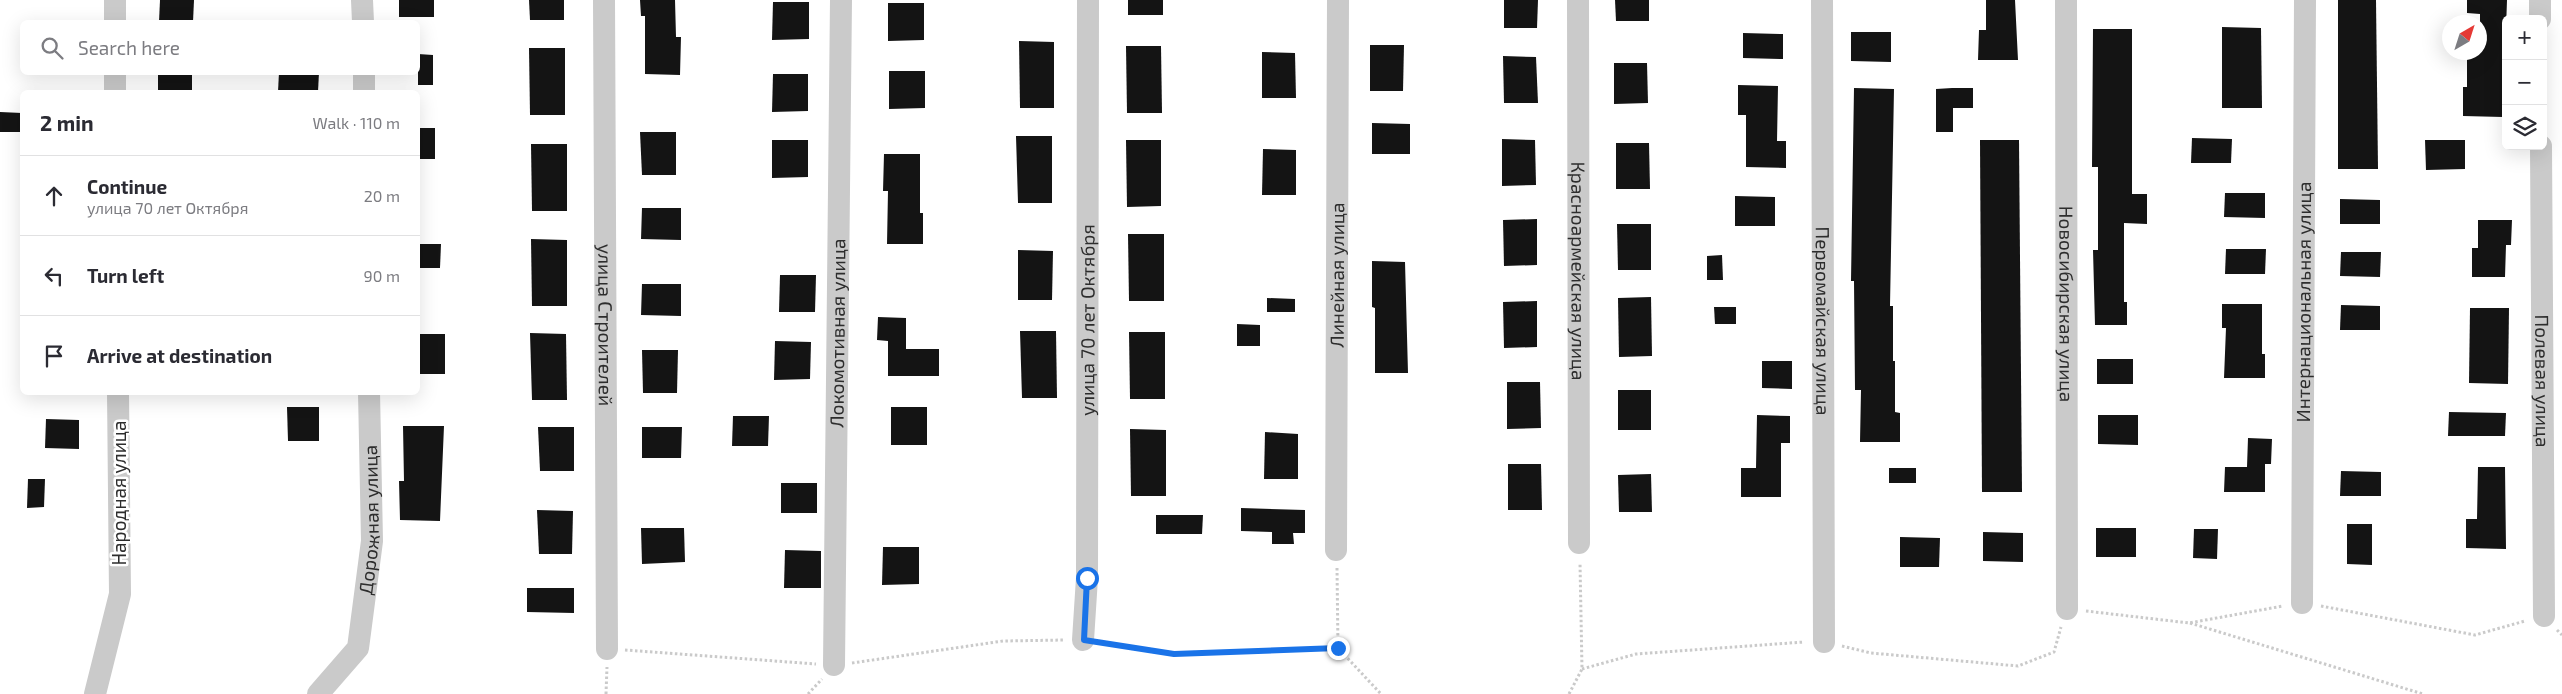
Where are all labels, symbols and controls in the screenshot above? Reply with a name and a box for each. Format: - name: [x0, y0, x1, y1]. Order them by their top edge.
- north arrow: [2442, 15, 2487, 60]
- map controls: [2502, 15, 2547, 150]
- button: +: [2502, 15, 2547, 60]
- search box: [20, 20, 420, 75]
- icon: search: [38, 34, 66, 62]
- text: Search here: [78, 36, 180, 59]
- button: −: [2502, 60, 2547, 105]
- button: layers: [2502, 105, 2547, 150]
- text: 2 min: [40, 110, 94, 135]
- text: Walk · 110 m: [313, 113, 400, 132]
- street label: Красноармейская улица: [1567, 161, 1591, 381]
- text: Continue: [87, 175, 167, 198]
- street label: Интернациональная улица: [2291, 181, 2316, 423]
- icon: ahead: [40, 182, 68, 210]
- text: 20 m: [364, 186, 400, 205]
- text: улица 70 лет Октября: [87, 198, 248, 217]
- street label: Линейная улица: [1325, 202, 1349, 348]
- street label: Новосибирская улица: [2055, 206, 2079, 402]
- street label: улица 70 лет Октября: [1075, 224, 1099, 416]
- street label: Первомайская улица: [1811, 226, 1835, 416]
- street label: Локомотивная улица: [824, 238, 850, 428]
- street label: улица Строителей: [593, 244, 618, 406]
- icon: left: [40, 262, 68, 290]
- text: Turn left: [87, 264, 164, 287]
- text: 90 m: [364, 266, 400, 285]
- street label: Полевая улица: [2531, 314, 2555, 448]
- icon: arrive: [40, 342, 68, 370]
- text: Arrive at destination: [87, 344, 272, 367]
- street label: Народная улица: [107, 420, 131, 566]
- street label: Дорожная улица: [353, 445, 384, 596]
- route start: [1076, 567, 1099, 590]
- route end: [1327, 637, 1350, 660]

